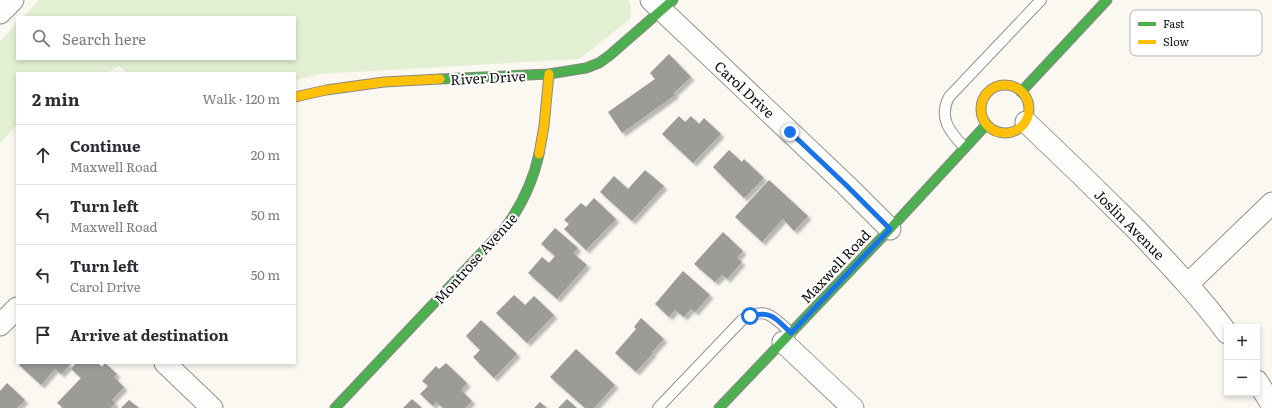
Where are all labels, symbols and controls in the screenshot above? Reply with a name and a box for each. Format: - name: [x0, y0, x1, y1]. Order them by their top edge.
- legend: [1130, 10, 1262, 56]
- text: Fast: [1163, 15, 1185, 31]
- search box: [16, 16, 296, 60]
- icon: search: [30, 27, 52, 49]
- text: Search here: [62, 27, 146, 50]
- text: Slow: [1163, 33, 1189, 49]
- street label: Carol Drive: [710, 56, 780, 122]
- street label: River Drive: [450, 65, 526, 89]
- text: 2 min: [32, 86, 80, 111]
- text: Walk · 120 m: [203, 89, 280, 108]
- route end: [781, 123, 799, 141]
- text: Continue: [70, 134, 140, 157]
- icon: ahead: [32, 144, 54, 166]
- text: 20 m: [251, 145, 280, 164]
- text: Maxwell Road: [70, 157, 158, 176]
- street label: Joslin Avenue: [1090, 184, 1170, 264]
- text: Turn left: [70, 194, 139, 217]
- icon: left: [32, 204, 54, 226]
- text: 50 m: [251, 205, 280, 224]
- street label: Montrose Avenue: [429, 208, 521, 308]
- text: Maxwell Road: [70, 217, 158, 236]
- street label: Maxwell Road: [796, 224, 875, 307]
- text: Turn left: [70, 254, 139, 277]
- icon: left: [32, 264, 54, 286]
- text: 50 m: [251, 265, 280, 284]
- text: Carol Drive: [70, 277, 140, 296]
- route start: [741, 307, 759, 325]
- text: Arrive at destination: [70, 323, 229, 346]
- icon: arrive: [32, 324, 54, 346]
- map controls: [1224, 324, 1260, 396]
- button: +: [1224, 324, 1260, 360]
- button: −: [1224, 360, 1260, 396]

